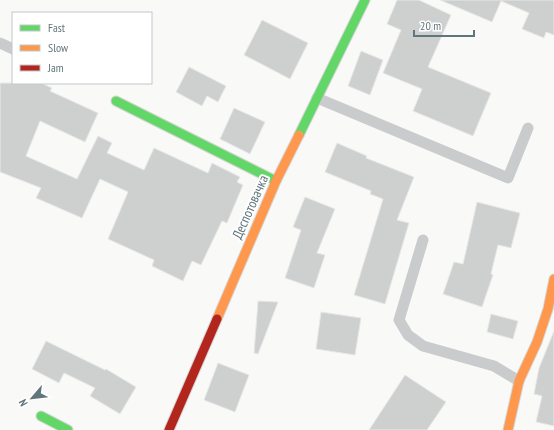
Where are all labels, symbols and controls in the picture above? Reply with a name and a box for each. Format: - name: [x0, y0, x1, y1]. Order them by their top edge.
- legend: [12, 12, 152, 84]
- scale bar: [414, 12, 474, 38]
- text: 20 m: [420, 18, 441, 33]
- text: Fast: [48, 20, 66, 35]
- text: Slow: [48, 40, 69, 55]
- text: Jam: [47, 60, 64, 75]
- street label: Деспотовачка: [228, 172, 272, 242]
- north arrow: [12, 378, 52, 418]
- text: N: [16, 397, 31, 409]

